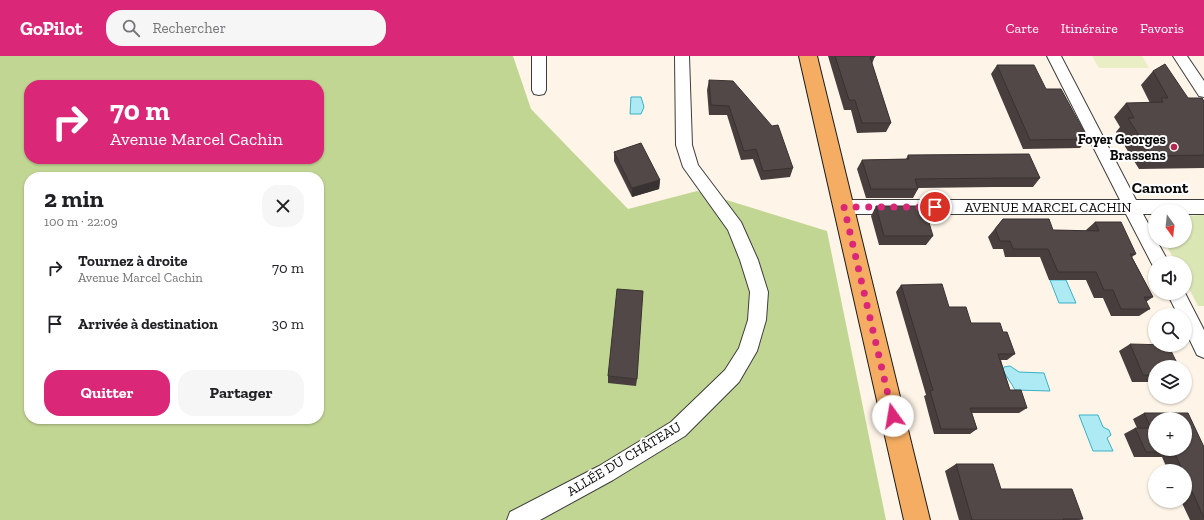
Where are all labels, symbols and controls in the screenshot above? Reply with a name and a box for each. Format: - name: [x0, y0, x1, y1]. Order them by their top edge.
- search box: [106, 10, 386, 46]
- text: GoPilot: [20, 17, 82, 40]
- icon: search: [120, 17, 142, 39]
- text: Rechercher: [152, 19, 226, 37]
- text: Carte: [1005, 20, 1039, 37]
- text: Itinéraire: [1061, 20, 1118, 37]
- text: Favoris: [1140, 20, 1184, 37]
- text: 70 m: [110, 94, 170, 127]
- icon: right: [44, 96, 96, 148]
- text: Avenue Marcel Cachin: [110, 128, 283, 150]
- place label: Foyer Georges Brassens: [1078, 131, 1167, 164]
- marker: Foyer Georges Brassens: [1169, 142, 1179, 152]
- district label: Camont: [1132, 178, 1189, 197]
- text: 2 min: [44, 184, 104, 213]
- button: close: [262, 185, 304, 227]
- pin: [918, 190, 952, 224]
- icon: arrive: [924, 196, 946, 218]
- street label: AVENUE MARCEL CACHIN: [964, 199, 1132, 216]
- north arrow: [1148, 204, 1192, 248]
- map controls: [1148, 204, 1192, 508]
- text: 100 m · 22:09: [44, 214, 118, 229]
- text: Tournez à droite: [78, 252, 188, 270]
- button: sound: [1148, 256, 1192, 300]
- icon: right: [44, 257, 66, 279]
- text: 70 m: [272, 259, 304, 277]
- text: Avenue Marcel Cachin: [78, 270, 203, 285]
- button: search: [1148, 308, 1192, 352]
- icon: arrive: [44, 313, 66, 335]
- text: Arrivée à destination: [78, 315, 218, 333]
- text: 30 m: [272, 315, 304, 333]
- button: layers: [1148, 360, 1192, 404]
- button: Quitter: [44, 370, 170, 416]
- button: Partager: [178, 370, 304, 416]
- position arrow: [872, 395, 914, 437]
- button: +: [1148, 412, 1192, 456]
- street label: ALLÉE DU CHÂTEAU: [564, 418, 684, 500]
- button: −: [1148, 464, 1192, 508]

